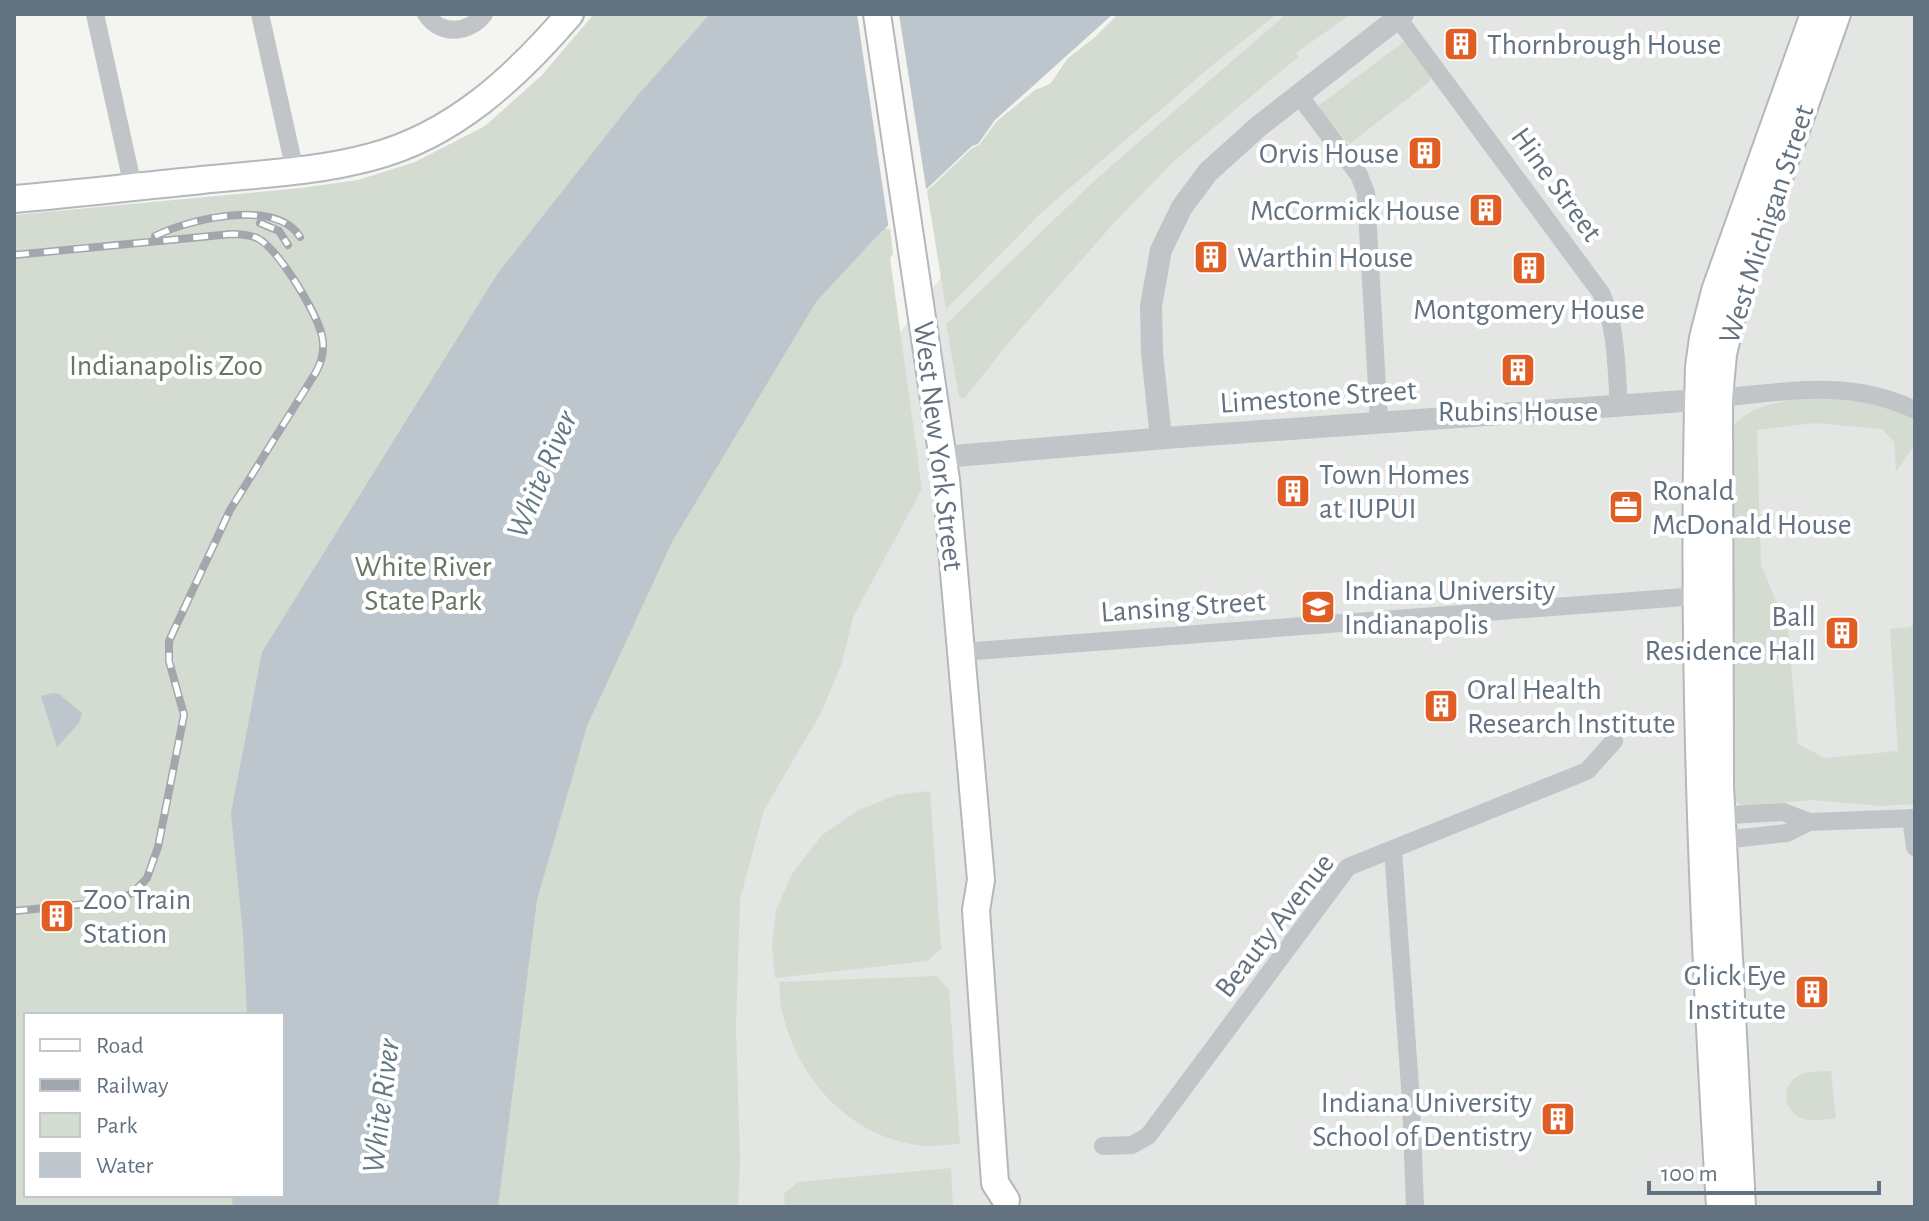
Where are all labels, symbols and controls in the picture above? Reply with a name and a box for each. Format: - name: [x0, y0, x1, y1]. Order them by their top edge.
- building icon: Thornbrough House: [1442, 25, 1480, 63]
- place label: Thornbrough House: [1487, 30, 1721, 60]
- street label: West Michigan Street: [1714, 101, 1820, 347]
- street label: Hine Street: [1505, 122, 1608, 247]
- building icon: Orvis House: [1406, 134, 1444, 172]
- place label: Orvis House: [1259, 139, 1399, 169]
- building icon: McCormick House: [1467, 191, 1505, 229]
- place label: McCormick House: [1250, 196, 1460, 226]
- building icon: Warthin House: [1192, 238, 1230, 276]
- place label: Warthin House: [1237, 243, 1413, 273]
- building icon: Montgomery House: [1510, 249, 1548, 287]
- place label: Montgomery House: [1413, 295, 1645, 325]
- street label: West New York Street: [908, 320, 968, 573]
- park label: Indianapolis Zoo: [69, 351, 263, 381]
- building icon: Rubins House: [1499, 351, 1537, 389]
- street label: Limestone Street: [1219, 375, 1418, 419]
- place label: Rubins House: [1438, 397, 1598, 427]
- water label: White River: [501, 405, 584, 543]
- place label: Town Homes at IUPUI: [1319, 460, 1470, 524]
- building icon: Town Homes at IUPUI: [1274, 472, 1312, 510]
- place label: Ronald McDonald House: [1652, 476, 1852, 540]
- office icon: Ronald McDonald House: [1607, 488, 1645, 526]
- park label: White River State Park: [355, 552, 492, 616]
- place label: Indiana University Indianapolis: [1344, 576, 1555, 640]
- street label: Lansing Street: [1099, 586, 1267, 628]
- school or university icon: Indiana University Indianapolis: [1299, 588, 1337, 626]
- place label: Ball Residence Hall: [1644, 602, 1816, 666]
- building icon: Ball Residence Hall: [1823, 614, 1861, 652]
- place label: Oral Health Research Institute: [1467, 675, 1676, 739]
- building icon: Oral Health Research Institute: [1422, 687, 1460, 725]
- street label: Beauty Avenue: [1210, 848, 1340, 1003]
- place label: Zoo Train Station: [83, 885, 191, 949]
- building icon: Zoo Train Station: [38, 897, 76, 935]
- place label: Glick Eye Institute: [1684, 961, 1786, 1025]
- building icon: Glick Eye Institute: [1793, 973, 1831, 1011]
- legend: [24, 1013, 284, 1197]
- text: Road: [96, 1034, 144, 1058]
- water label: White River: [357, 1036, 405, 1175]
- text: Railway: [96, 1074, 168, 1098]
- place label: Indiana University School of Dentistry: [1312, 1088, 1532, 1152]
- building icon: Indiana University School of Dentistry: [1539, 1100, 1577, 1138]
- text: Park: [96, 1114, 137, 1138]
- scale bar: [1649, 1145, 1879, 1195]
- text: Water: [96, 1154, 154, 1178]
- text: 100 m: [1661, 1162, 1718, 1186]

